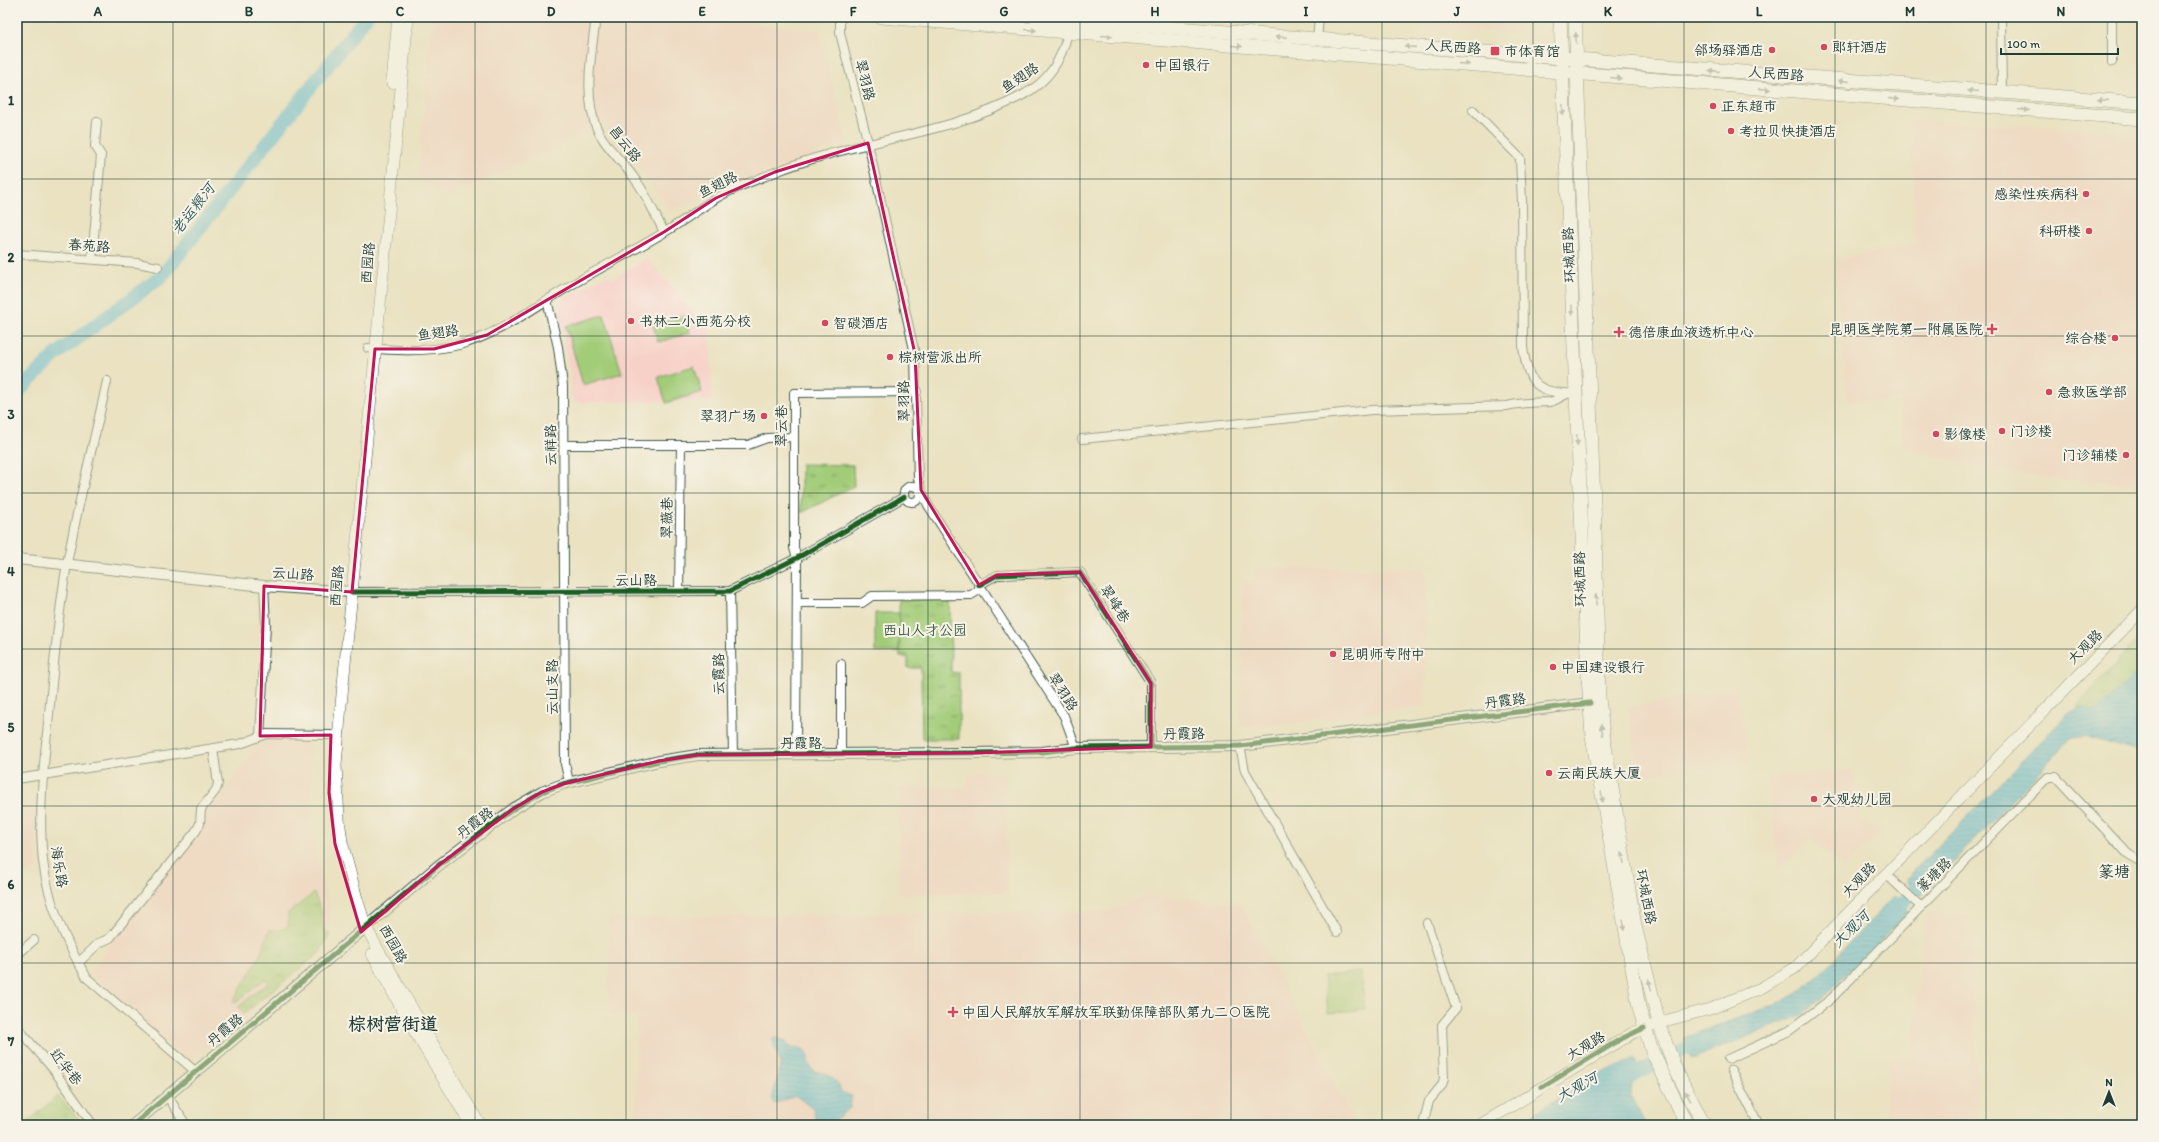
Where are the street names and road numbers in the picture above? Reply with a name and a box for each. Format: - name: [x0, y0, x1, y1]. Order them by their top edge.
- street label: 人民西路: [1424, 37, 1482, 57]
- street label: 翠羽路: [852, 58, 878, 102]
- street label: 鱼翅路: [998, 59, 1042, 97]
- street label: 人民西路: [1747, 64, 1805, 84]
- street label: 昌云路: [605, 122, 645, 166]
- street label: 鱼翅路: [695, 168, 741, 202]
- street label: 环城西路: [1560, 227, 1578, 283]
- street label: 春苑路: [67, 236, 111, 256]
- street label: 西园路: [358, 241, 378, 285]
- street label: 鱼翅路: [416, 322, 460, 344]
- street label: 翠羽路: [895, 380, 913, 422]
- street label: 翠云巷: [773, 404, 790, 447]
- street label: 云祥路: [542, 424, 560, 466]
- street label: 翠薇巷: [658, 496, 676, 539]
- street label: 环城西路: [1571, 551, 1589, 607]
- street label: 云山路: [271, 564, 315, 584]
- street label: 西园路: [327, 564, 347, 608]
- street label: 云山路: [615, 572, 657, 589]
- street label: 翠峰巷: [1096, 582, 1134, 627]
- street label: 大观路: [2064, 626, 2106, 668]
- street label: 云霞路: [710, 653, 728, 695]
- street label: 云山支路: [544, 659, 561, 715]
- street label: 翠羽路: [1045, 670, 1081, 714]
- street label: 丹霞路: [1483, 690, 1527, 712]
- street label: 丹霞路: [1163, 725, 1205, 743]
- street label: 丹霞路: [780, 735, 822, 752]
- street label: 丹霞路: [453, 804, 497, 842]
- street label: 海乐路: [47, 845, 71, 889]
- street label: 篆塘路: [1913, 854, 1955, 896]
- street label: 大观路: [1838, 859, 1880, 901]
- street label: 环城西路: [1632, 868, 1660, 926]
- street label: 西园路: [375, 922, 411, 966]
- street label: 丹霞路: [203, 1010, 247, 1050]
- street label: 大观路: [1564, 1028, 1608, 1064]
- street label: 近华巷: [46, 1045, 86, 1090]

